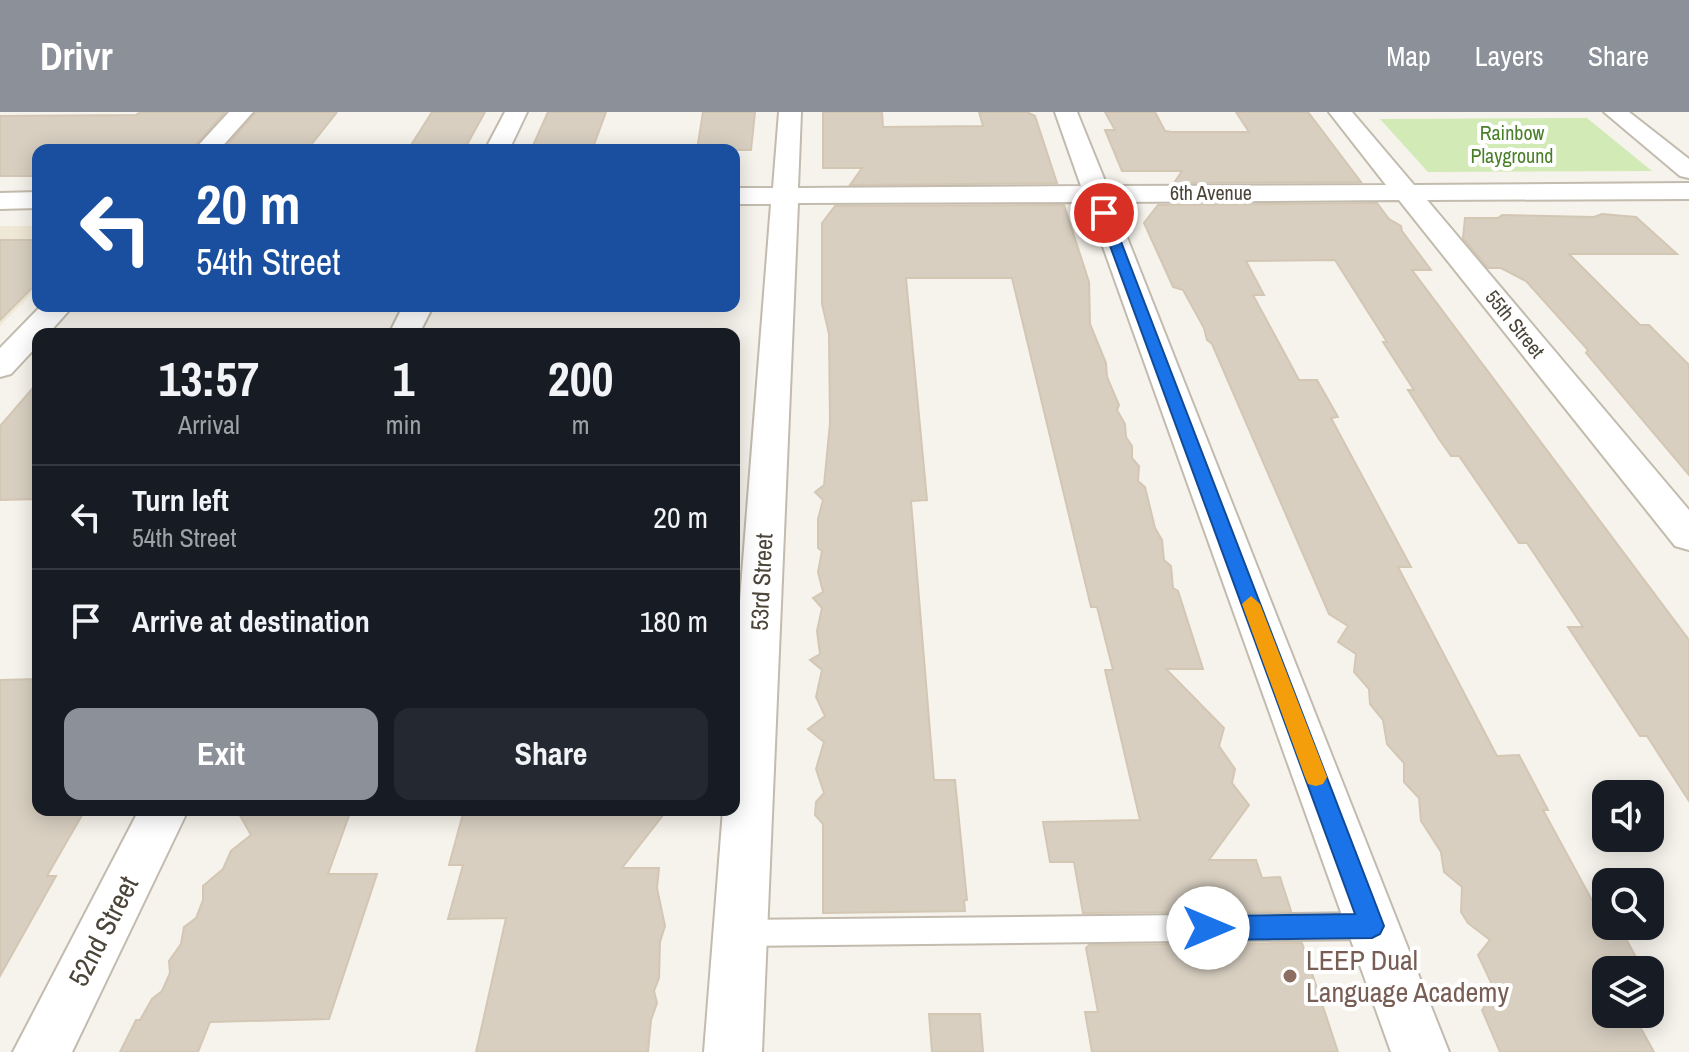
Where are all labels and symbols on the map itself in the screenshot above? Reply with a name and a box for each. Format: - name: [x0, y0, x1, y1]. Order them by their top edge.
- park label: Rainbow Playground: [1471, 119, 1553, 169]
- pin: [1070, 179, 1138, 247]
- street label: 6th Avenue: [1170, 179, 1252, 206]
- street label: 55th Street: [1480, 284, 1551, 364]
- street label: 53rd Street: [742, 532, 780, 631]
- street label: 52nd Street: [59, 869, 147, 993]
- position arrow: [1166, 886, 1250, 970]
- place label: LEEP Dual Language Academy: [1306, 941, 1509, 1011]
- marker: LEEP Dual Language Academy: [1281, 967, 1299, 985]

